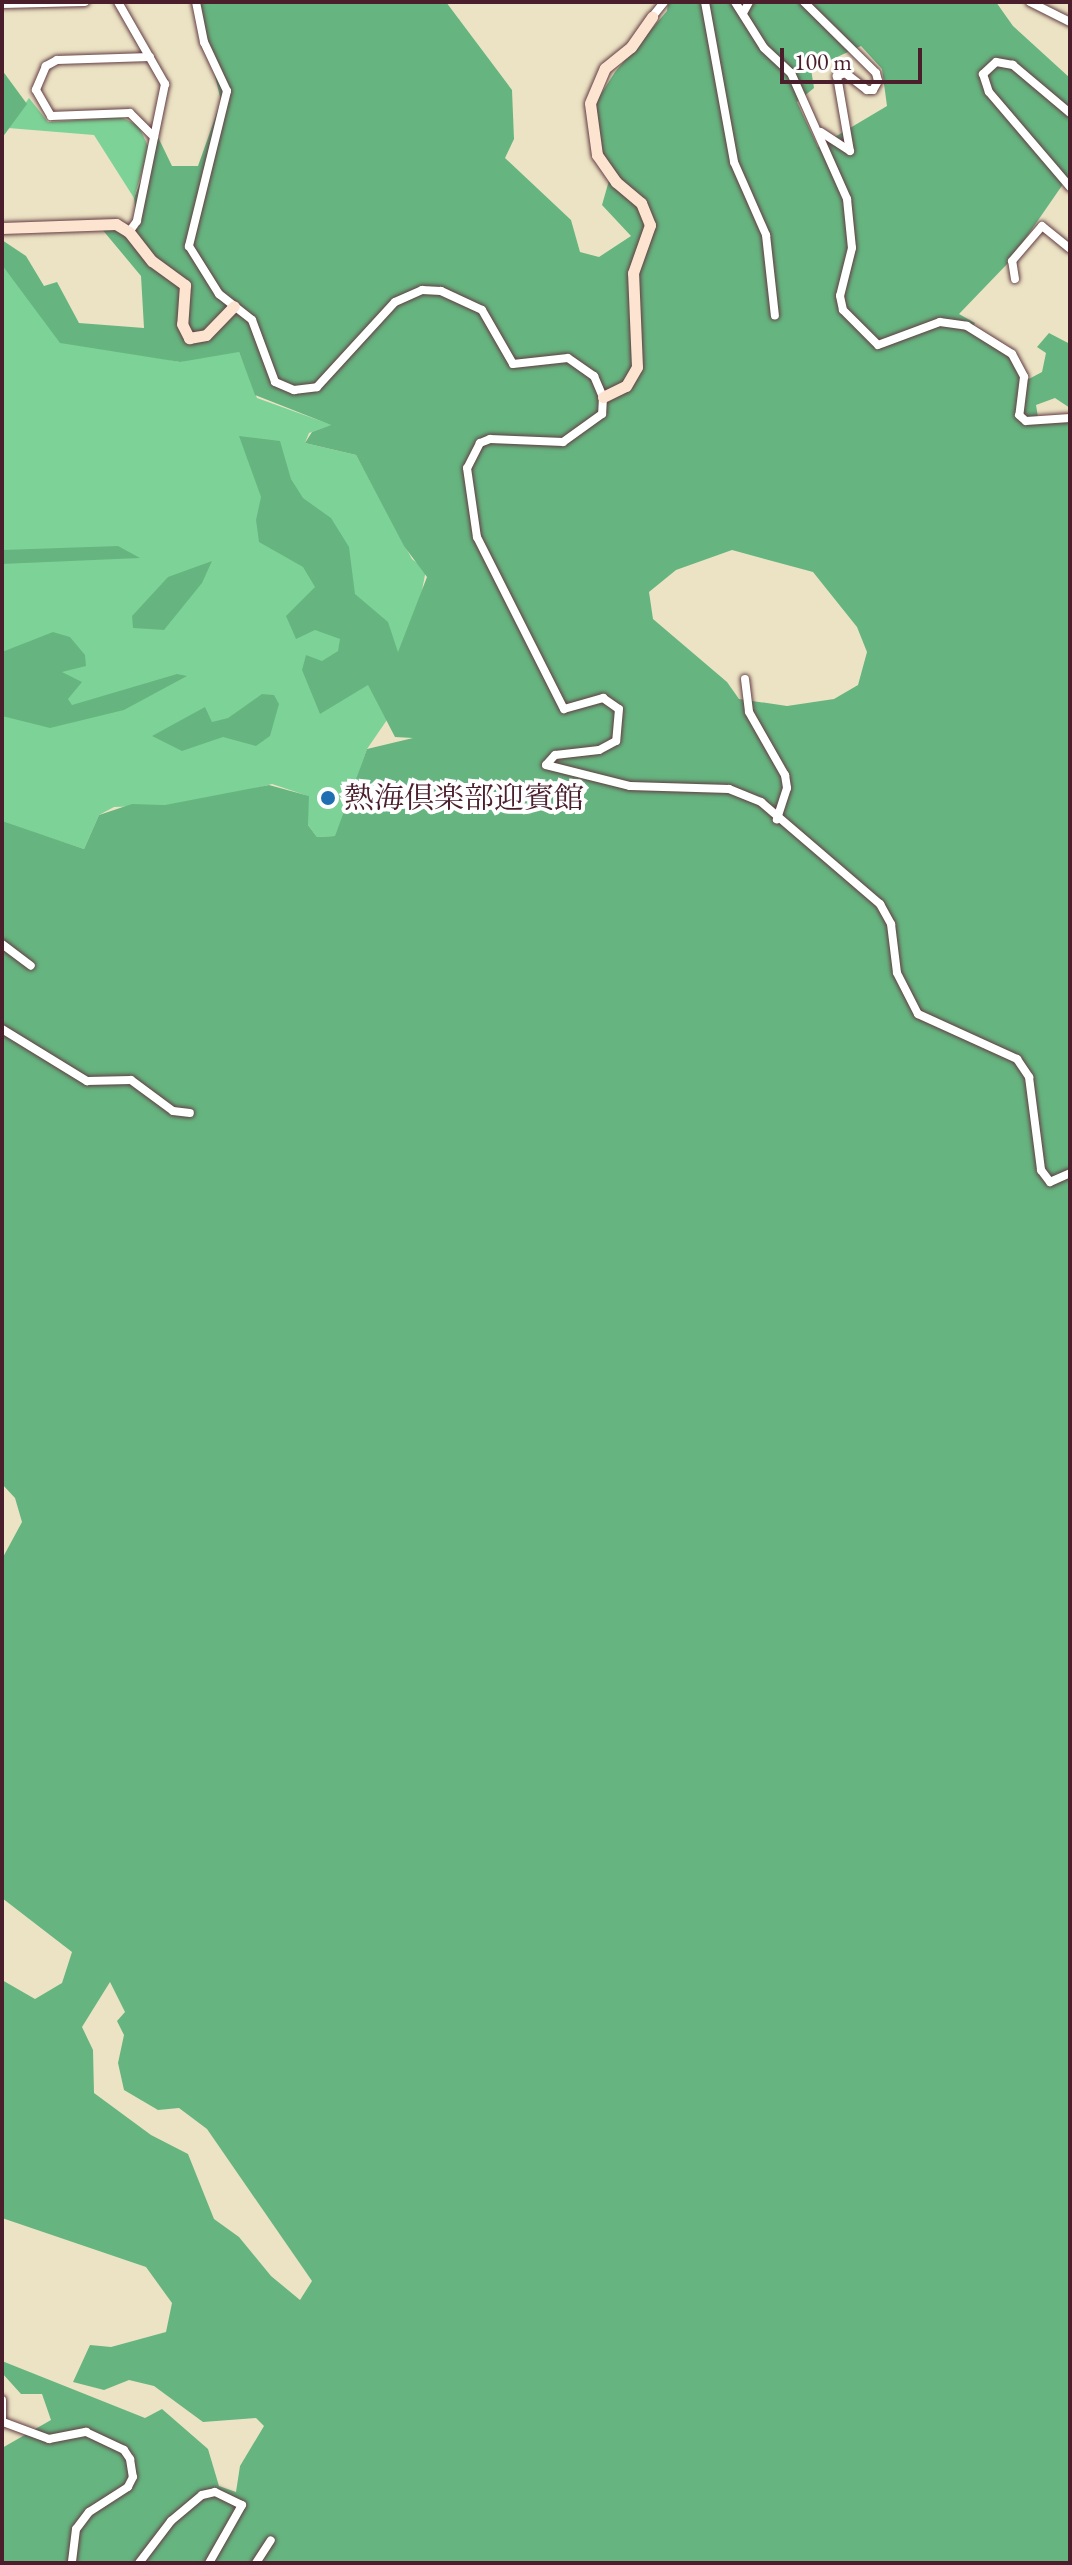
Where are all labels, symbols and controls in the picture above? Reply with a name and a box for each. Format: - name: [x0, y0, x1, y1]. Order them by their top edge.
- scale bar: [784, 32, 926, 82]
- text: 100 m: [794, 46, 852, 77]
- place label: 熱海倶楽部迎賓館: [344, 780, 584, 816]
- marker: 熱海倶楽部迎賓館: [319, 789, 337, 807]

